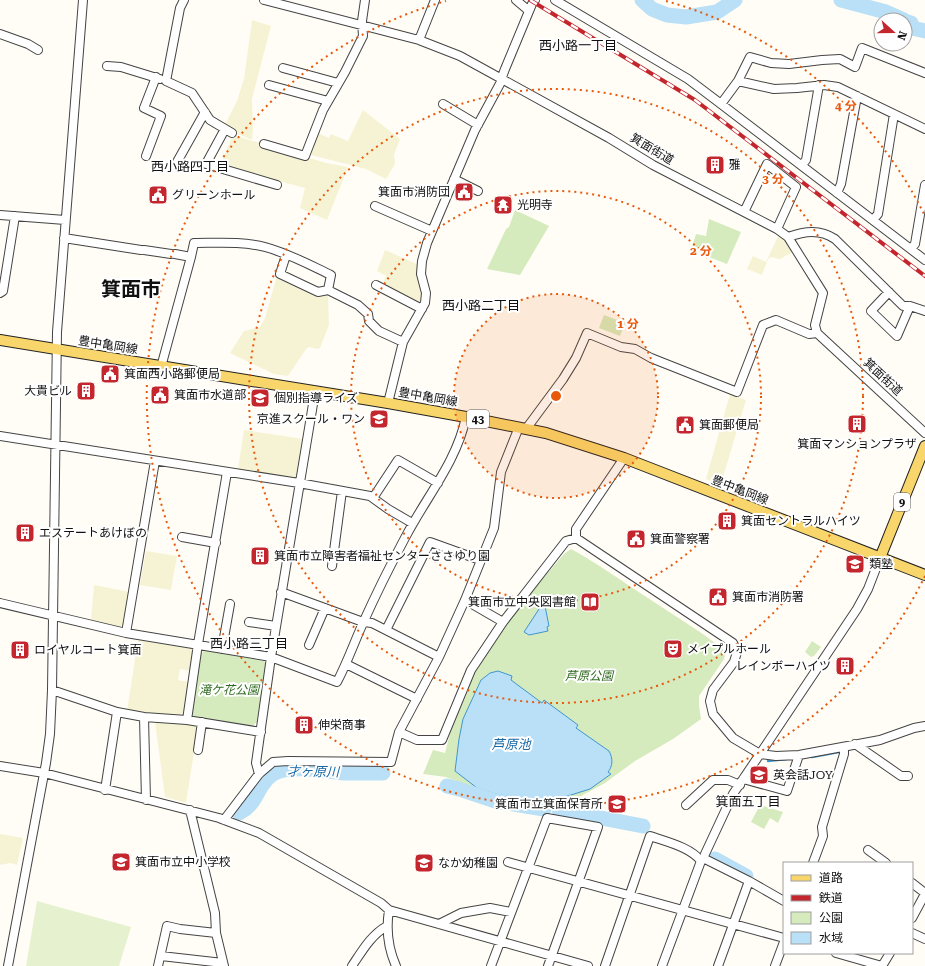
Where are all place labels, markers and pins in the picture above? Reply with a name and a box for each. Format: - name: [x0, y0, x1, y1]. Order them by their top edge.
- building icon: 雅: [704, 154, 726, 176]
- place label: 雅: [729, 158, 741, 172]
- public building icon: 箕面市消防団: [453, 181, 475, 203]
- public building icon: グリーンホール: [147, 184, 169, 206]
- place label: 箕面市消防団: [378, 185, 450, 199]
- place label: グリーンホール: [172, 188, 255, 202]
- temple icon: 光明寺: [492, 194, 514, 216]
- place label: 光明寺: [517, 198, 553, 212]
- public building icon: 箕面西小路郵便局: [99, 363, 121, 385]
- place label: 箕面西小路郵便局: [124, 367, 220, 381]
- building icon: 大貴ビル: [75, 380, 97, 402]
- place label: 大貴ビル: [24, 384, 72, 398]
- public building icon: 箕面市水道部: [149, 384, 171, 406]
- school or university icon: 個別指導ライズ: [249, 387, 271, 409]
- place label: 箕面市水道部: [174, 388, 246, 402]
- centre of rings: [549, 389, 563, 403]
- place label: 個別指導ライズ: [274, 391, 358, 405]
- school or university icon: 京進スクール・ワン: [368, 408, 390, 430]
- place label: 京進スクール・ワン: [257, 412, 365, 426]
- building icon: 箕面マンションプラザ: [846, 413, 868, 435]
- public building icon: 箕面郵便局: [674, 414, 696, 436]
- place label: 箕面郵便局: [699, 418, 759, 432]
- place label: 箕面マンションプラザ: [797, 437, 917, 451]
- building icon: 箕面セントラルハイツ: [716, 510, 738, 532]
- place label: 箕面セントラルハイツ: [741, 514, 861, 528]
- building icon: エステートあけぼの: [14, 522, 36, 544]
- place label: エステートあけぼの: [39, 526, 147, 540]
- public building icon: 箕面警察署: [625, 528, 647, 550]
- place label: 箕面警察署: [650, 532, 710, 546]
- building icon: 箕面市立障害者福祉センターささゆり園: [249, 545, 271, 567]
- place label: 箕面市立障害者福祉センターささゆり園: [274, 549, 490, 563]
- school or university icon: 類塾: [844, 553, 866, 575]
- place label: 類塾: [869, 557, 893, 571]
- public building icon: 箕面市消防署: [707, 586, 729, 608]
- place label: 箕面市消防署: [732, 590, 804, 604]
- library icon: 箕面市立中央図書館: [579, 591, 601, 613]
- place label: 箕面市立中央図書館: [468, 595, 576, 609]
- theatre icon: メイプルホール: [662, 638, 684, 660]
- building icon: ロイヤルコート箕面: [9, 639, 31, 661]
- place label: メイプルホール: [687, 642, 771, 656]
- place label: ロイヤルコート箕面: [34, 643, 141, 657]
- building icon: レインボーハイツ: [834, 655, 856, 677]
- place label: レインボーハイツ: [735, 659, 831, 673]
- building icon: 伸栄商事: [293, 714, 315, 736]
- place label: 伸栄商事: [318, 718, 366, 732]
- school or university icon: 英会話JOY: [748, 764, 770, 786]
- place label: 英会話JOY: [773, 768, 834, 782]
- school or university icon: 箕面市立箕面保育所: [606, 793, 628, 815]
- place label: 箕面市立箕面保育所: [495, 797, 603, 811]
- school or university icon: 箕面市立中小学校: [110, 851, 132, 873]
- school or university icon: なか幼稚園: [413, 852, 435, 874]
- place label: 箕面市立中小学校: [135, 855, 231, 869]
- place label: なか幼稚園: [438, 856, 498, 870]

